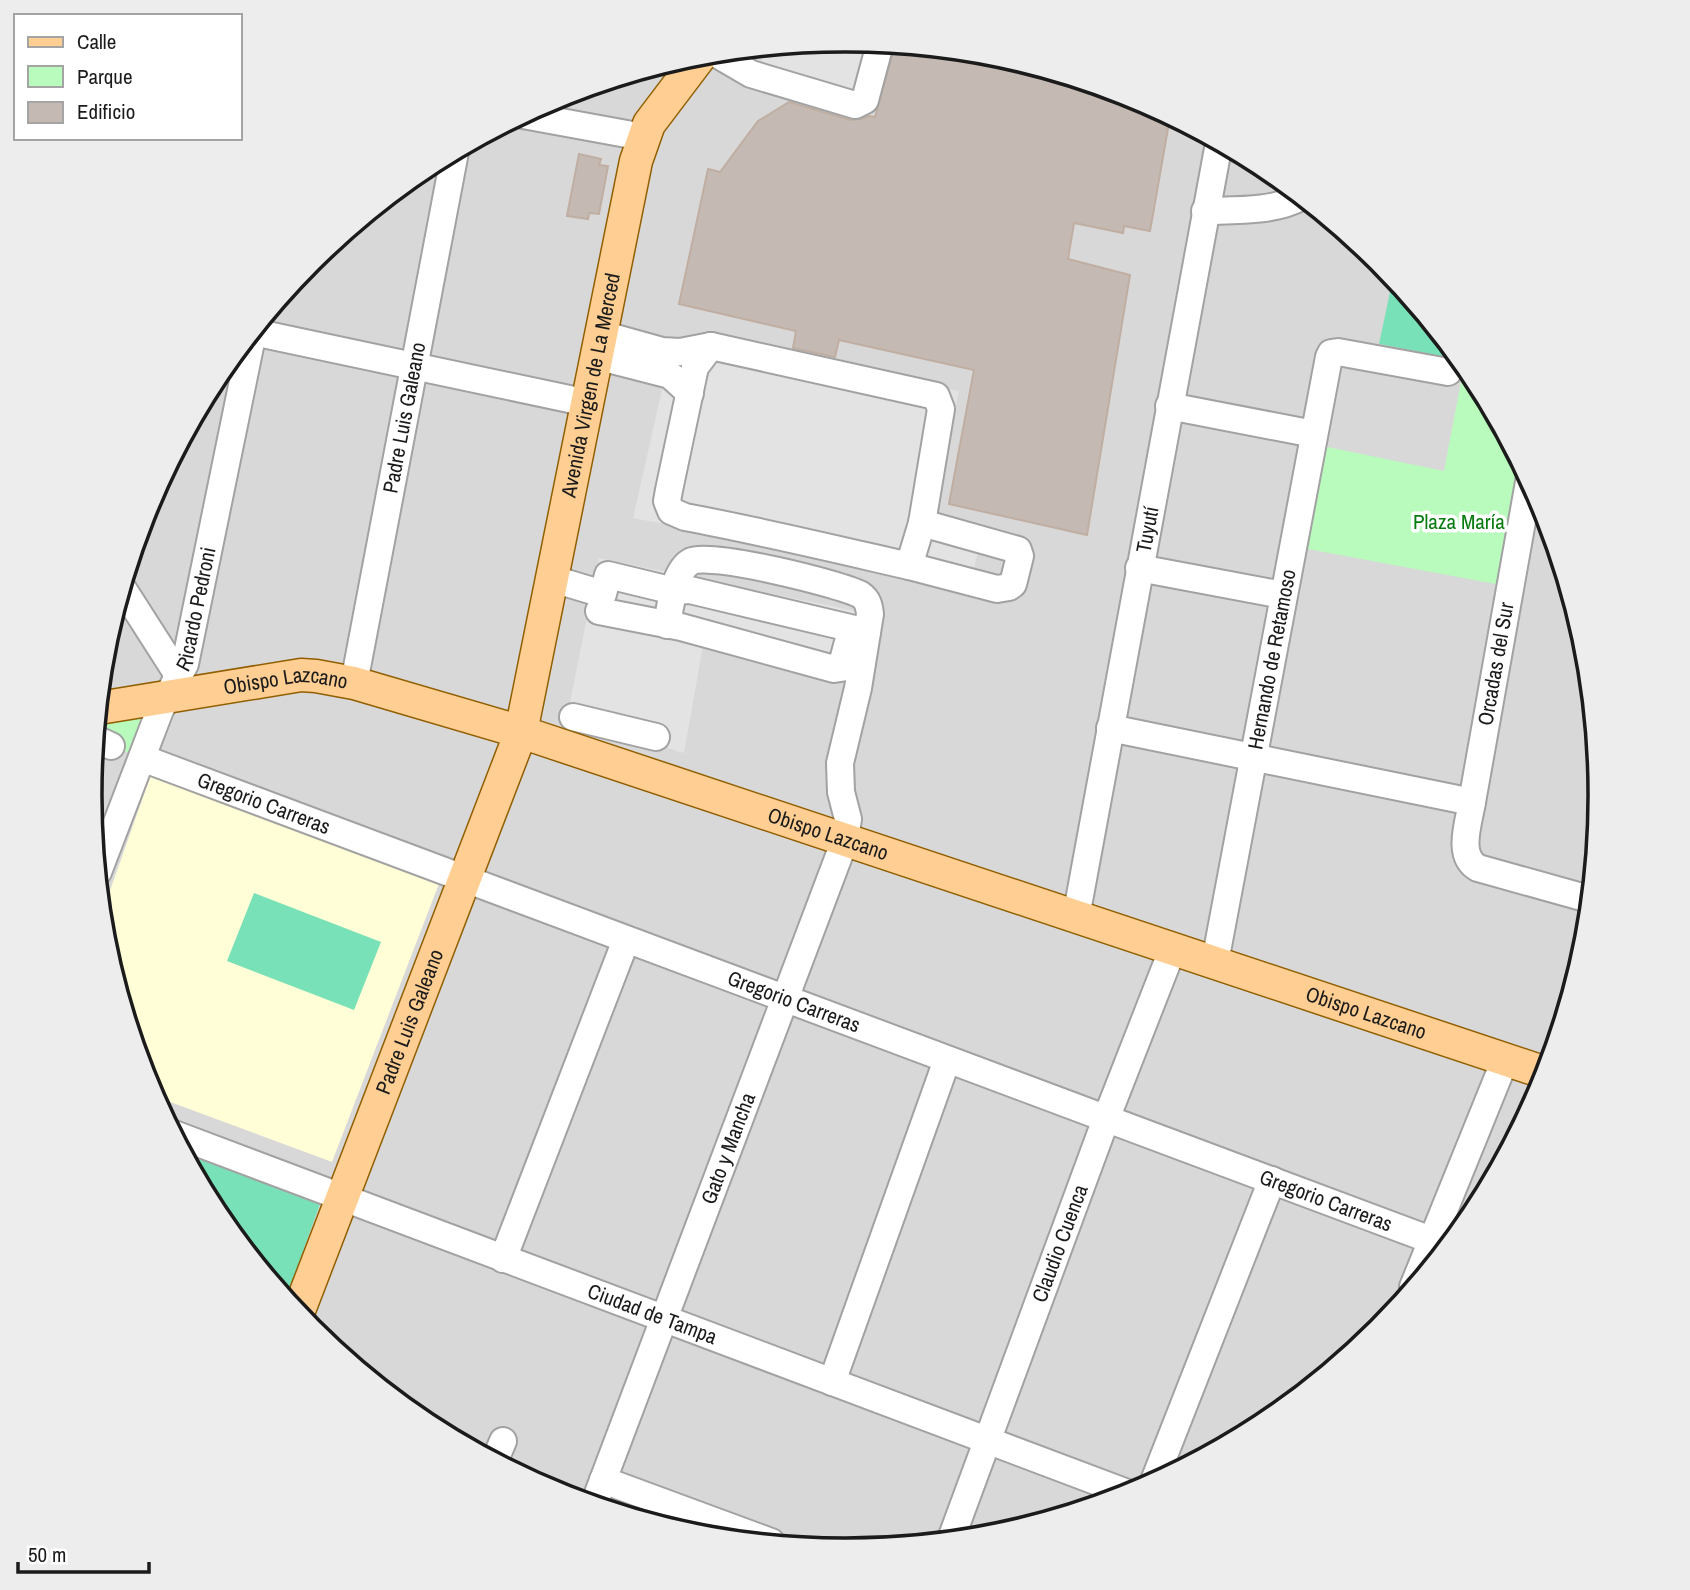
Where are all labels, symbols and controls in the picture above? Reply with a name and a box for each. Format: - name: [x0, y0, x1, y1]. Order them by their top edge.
- legend: [14, 14, 242, 140]
- text: Calle: [77, 27, 116, 56]
- text: Parque: [77, 62, 133, 91]
- text: Edificio: [77, 97, 135, 126]
- street label: Avenida Virgen de La Merced: [553, 270, 627, 501]
- street label: Padre Luis Galeano: [375, 340, 433, 496]
- street label: Tuyutí: [1129, 504, 1166, 555]
- park label: Plaza María: [1413, 507, 1505, 536]
- street label: Ricardo Pedroni: [169, 544, 223, 676]
- street label: Hernando de Retamoso: [1240, 567, 1303, 752]
- street label: Orcadas del Sur: [1470, 600, 1521, 728]
- street label: Obispo Lazcano: [221, 660, 350, 701]
- street label: Gregorio Carreras: [193, 765, 334, 841]
- street label: Obispo Lazcano: [764, 800, 892, 867]
- street label: Padre Luis Galeano: [368, 945, 450, 1098]
- street label: Gregorio Carreras: [724, 963, 865, 1039]
- street label: Obispo Lazcano: [1302, 979, 1430, 1046]
- street label: Gato y Mancha: [694, 1088, 762, 1208]
- street label: Gregorio Carreras: [1256, 1162, 1397, 1238]
- street label: Claudio Cuenca: [1025, 1180, 1095, 1306]
- street label: Ciudad de Tampa: [584, 1276, 722, 1351]
- scale bar: [18, 1530, 149, 1574]
- text: 50 m: [28, 1540, 66, 1569]

